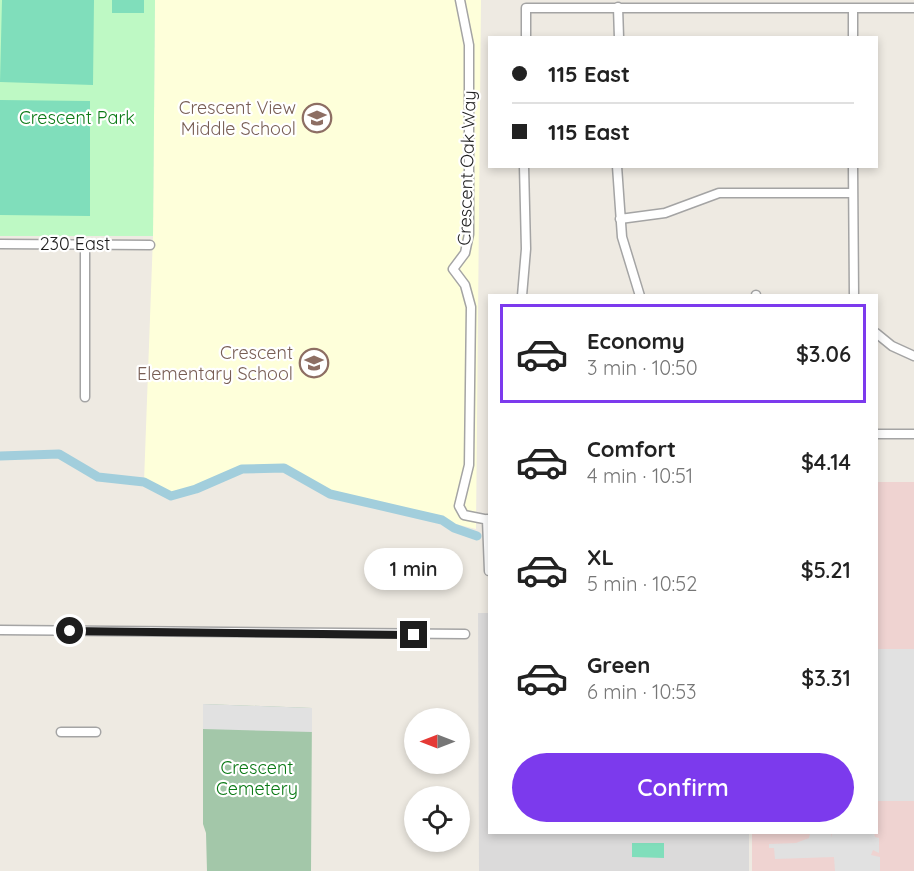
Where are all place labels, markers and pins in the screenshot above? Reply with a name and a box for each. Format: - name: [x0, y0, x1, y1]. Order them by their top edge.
- place label: Crescent View Middle School: [179, 96, 296, 140]
- school or university icon: Crescent View Middle School: [301, 102, 333, 134]
- place label: Crescent Elementary School: [137, 341, 293, 385]
- school or university icon: Crescent Elementary School: [298, 347, 330, 379]

